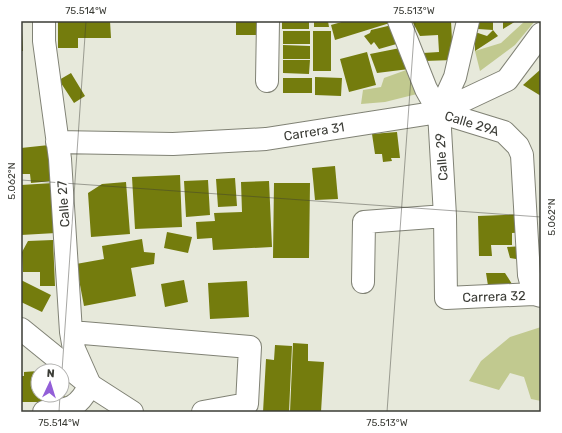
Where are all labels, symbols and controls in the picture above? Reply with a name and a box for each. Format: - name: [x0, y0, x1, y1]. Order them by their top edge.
- text: 75.514°W: [65, 5, 107, 17]
- text: 75.513°W: [393, 5, 435, 17]
- street label: Calle 29A: [443, 108, 501, 139]
- street label: Carrera 31: [283, 119, 345, 144]
- street label: Calle 29: [432, 132, 451, 181]
- text: 5.062°N: [6, 162, 18, 200]
- street label: Calle 27: [54, 180, 73, 228]
- text: 5.062°N: [546, 198, 558, 236]
- street label: Carrera 32: [462, 288, 526, 305]
- north arrow: [30, 363, 70, 403]
- text: N: [46, 367, 55, 380]
- text: 75.514°W: [38, 417, 80, 429]
- text: 75.513°W: [366, 417, 408, 429]

